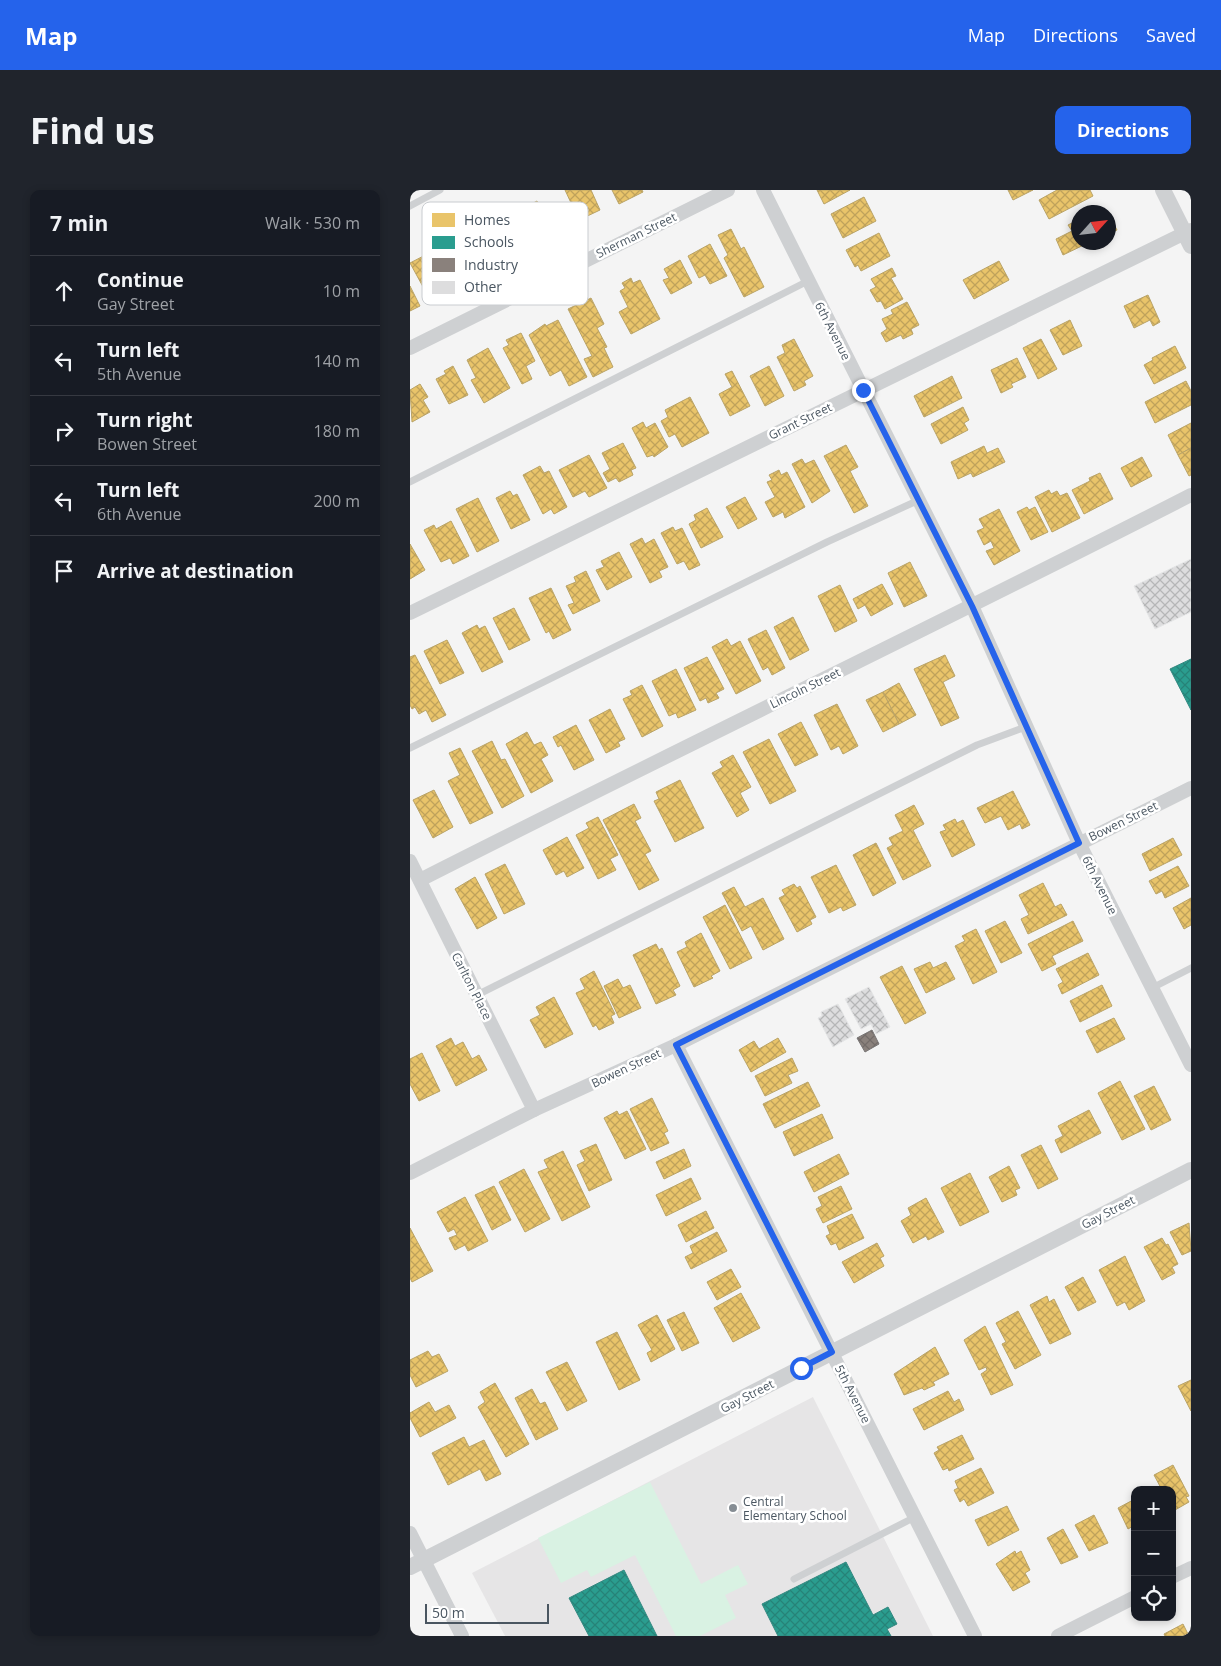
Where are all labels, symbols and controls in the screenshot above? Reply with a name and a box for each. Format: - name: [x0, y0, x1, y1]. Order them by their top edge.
- text: Map: [25, 19, 77, 52]
- text: Map: [968, 23, 1005, 47]
- text: Directions: [1033, 23, 1118, 47]
- text: Saved: [1146, 23, 1196, 47]
- button: Directions: [1055, 106, 1191, 154]
- text: Find us: [30, 107, 155, 154]
- legend: [422, 202, 588, 305]
- north arrow: [1071, 205, 1116, 250]
- street label: Sherman Street: [593, 208, 679, 262]
- text: 7 min: [50, 209, 108, 237]
- text: Homes: [464, 210, 511, 229]
- text: Walk · 530 m: [265, 212, 360, 234]
- text: Schools: [464, 232, 514, 251]
- text: Industry: [464, 255, 519, 274]
- text: Continue: [97, 267, 184, 293]
- icon: ahead: [50, 277, 78, 305]
- text: Other: [464, 277, 502, 296]
- text: 10 m: [323, 280, 360, 302]
- text: Gay Street: [97, 293, 174, 315]
- street label: 6th Avenue: [811, 299, 855, 363]
- text: Turn left: [97, 337, 179, 363]
- icon: left: [50, 347, 78, 375]
- text: 140 m: [314, 350, 360, 372]
- text: 5th Avenue: [97, 363, 182, 385]
- route end: [852, 379, 875, 402]
- street label: Grant Street: [765, 398, 835, 444]
- text: Turn right: [97, 407, 192, 433]
- icon: right: [50, 417, 78, 445]
- text: 180 m: [314, 420, 360, 442]
- text: Bowen Street: [97, 433, 197, 455]
- text: Turn left: [97, 477, 179, 503]
- icon: left: [50, 487, 78, 515]
- text: 200 m: [314, 490, 360, 512]
- text: 6th Avenue: [97, 503, 182, 525]
- icon: arrive: [50, 557, 78, 585]
- text: Arrive at destination: [97, 558, 294, 584]
- street label: Lincoln Street: [767, 664, 843, 712]
- street label: Bowen Street: [1086, 797, 1160, 845]
- street label: 6th Avenue: [1078, 853, 1122, 917]
- street label: Carlton Place: [448, 949, 496, 1023]
- street label: Bowen Street: [588, 1044, 664, 1092]
- street label: Gay Street: [1078, 1191, 1138, 1233]
- route start: [790, 1357, 813, 1380]
- street label: 5th Avenue: [831, 1362, 875, 1426]
- street label: Gay Street: [717, 1375, 777, 1417]
- map controls: [1131, 1486, 1176, 1621]
- button: +: [1131, 1486, 1176, 1531]
- place label: Central Elementary School: [743, 1493, 847, 1524]
- marker: Central Elementary School: [727, 1502, 739, 1514]
- button: −: [1131, 1531, 1176, 1576]
- button: locate: [1131, 1576, 1176, 1621]
- scale bar: [425, 1601, 549, 1624]
- text: 50 m: [432, 1603, 465, 1622]

